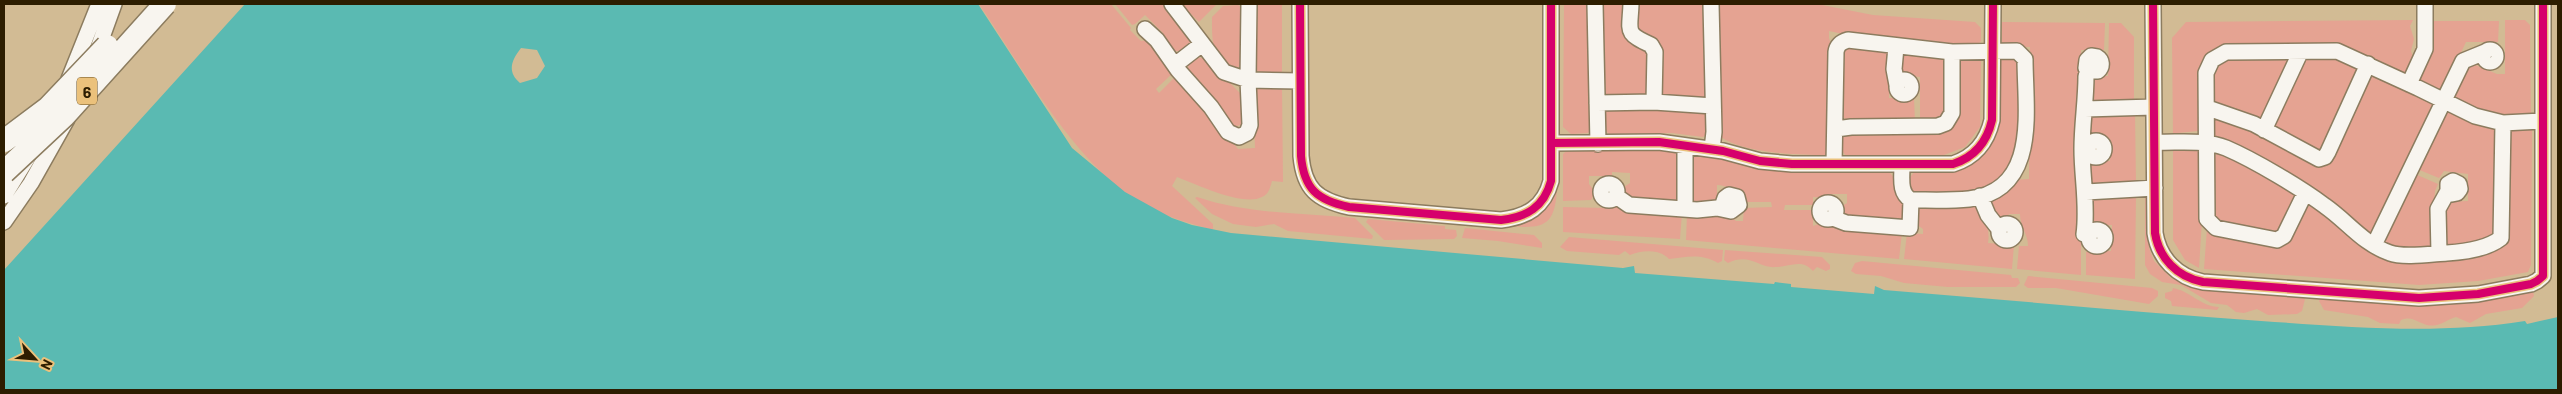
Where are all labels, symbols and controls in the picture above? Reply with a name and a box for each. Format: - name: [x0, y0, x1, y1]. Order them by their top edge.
- road number: 6: [77, 78, 97, 104]
- north arrow: [10, 334, 60, 384]
- text: N: [37, 357, 57, 373]

